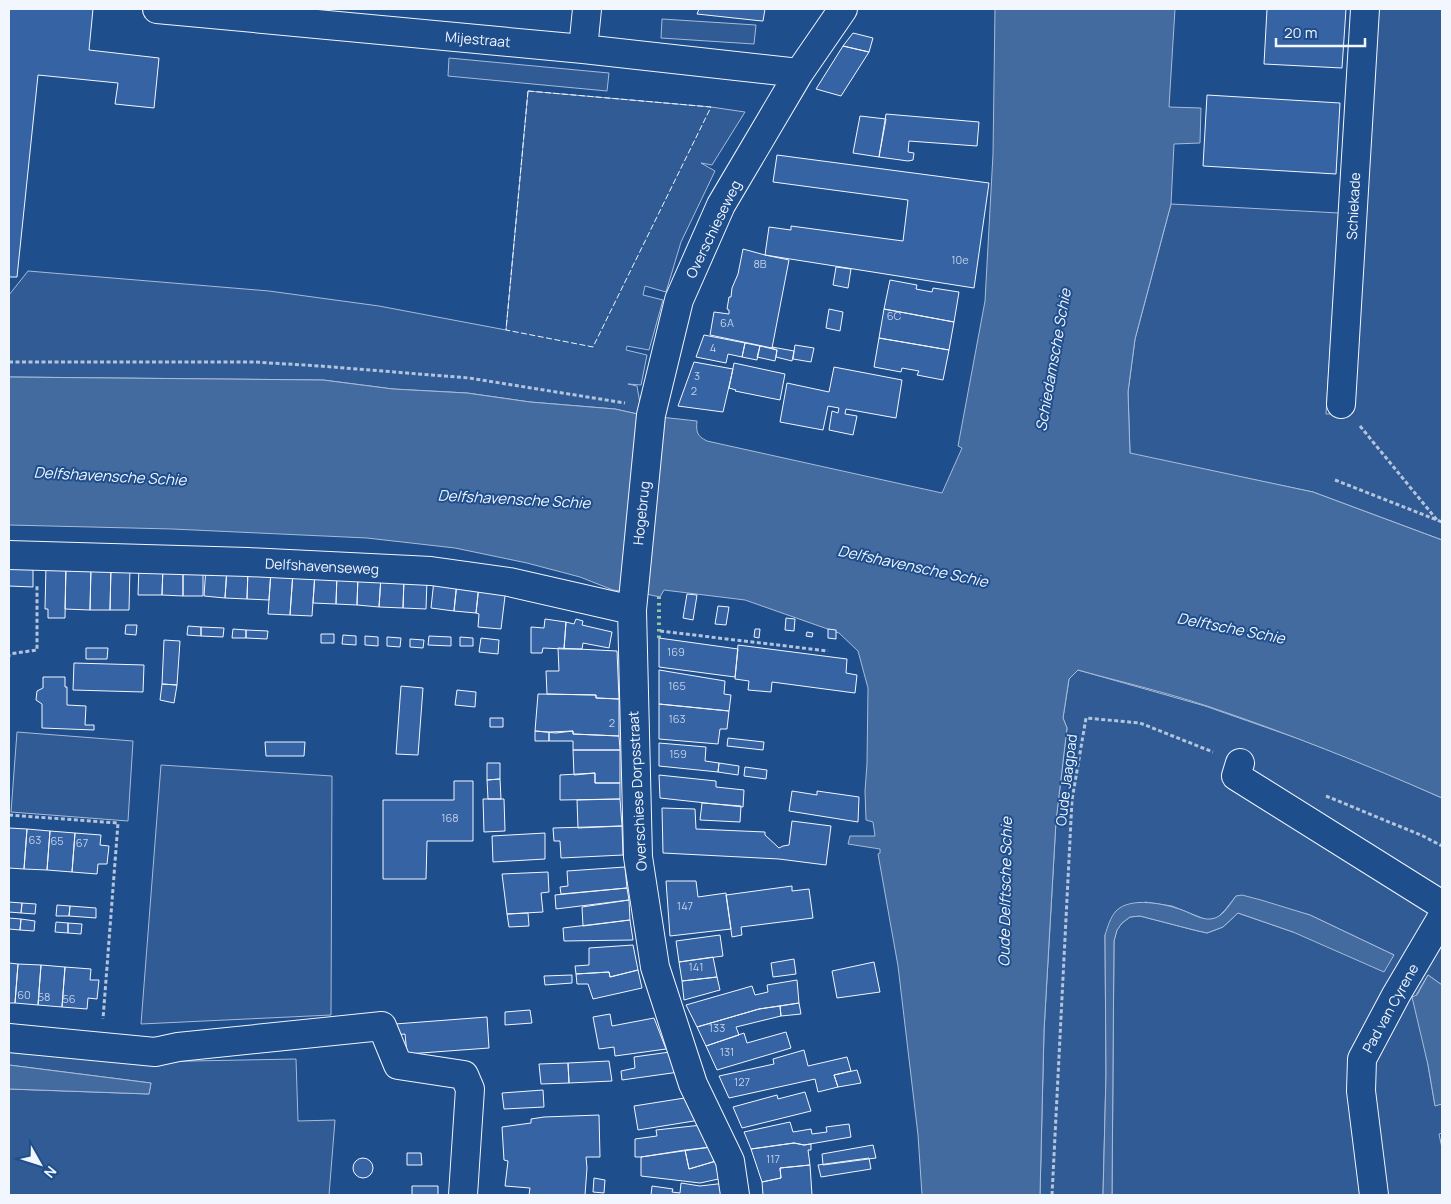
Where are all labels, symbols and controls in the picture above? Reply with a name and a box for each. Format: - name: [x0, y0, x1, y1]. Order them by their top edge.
- scale bar: [1276, 15, 1365, 47]
- text: 20 m: [1284, 22, 1317, 43]
- street label: Mijestraat: [444, 27, 512, 51]
- street label: Schiekade: [1342, 172, 1364, 240]
- street label: Overschieseweg: [681, 177, 745, 281]
- house number: 10e: [951, 252, 969, 267]
- house number: 8B: [753, 256, 767, 271]
- water label: Schiedamsche Schie: [1030, 286, 1076, 433]
- house number: 6C: [887, 308, 901, 323]
- house number: 6A: [720, 315, 734, 330]
- house number: 4: [710, 340, 716, 355]
- house number: 3: [694, 368, 700, 383]
- house number: 2: [691, 383, 697, 398]
- water label: Delfshavensche Schie: [33, 462, 188, 491]
- street label: Hogebrug: [628, 480, 654, 546]
- water label: Delfshavensche Schie: [437, 485, 592, 514]
- water label: Delfshavensche Schie: [836, 540, 991, 592]
- street label: Delfshavenseweg: [264, 554, 380, 578]
- water label: Delftsche Schie: [1175, 607, 1288, 649]
- house number: 169: [667, 644, 685, 659]
- house number: 165: [668, 678, 686, 693]
- street label: Overschiese Dorpsstraat: [623, 710, 651, 872]
- house number: 163: [668, 711, 686, 726]
- house number: 2: [609, 715, 615, 730]
- street label: Oude Jaagpad: [1051, 733, 1081, 827]
- house number: 159: [669, 746, 687, 761]
- house number: 168: [441, 810, 459, 825]
- water label: Oude Delftsche Schie: [993, 816, 1017, 967]
- house number: 63: [29, 832, 41, 847]
- house number: 65: [50, 833, 64, 848]
- house number: 67: [76, 835, 88, 850]
- house number: 147: [677, 898, 693, 913]
- house number: 141: [688, 959, 704, 974]
- street label: Pad van Cyrene: [1358, 960, 1422, 1056]
- house number: 60: [17, 987, 31, 1002]
- house number: 58: [38, 989, 50, 1004]
- house number: 56: [62, 991, 76, 1006]
- house number: 133: [709, 1020, 725, 1035]
- house number: 131: [720, 1044, 734, 1059]
- house number: 127: [734, 1074, 750, 1089]
- north arrow: [15, 1139, 65, 1189]
- house number: 117: [766, 1151, 780, 1166]
- text: N: [40, 1163, 61, 1182]

